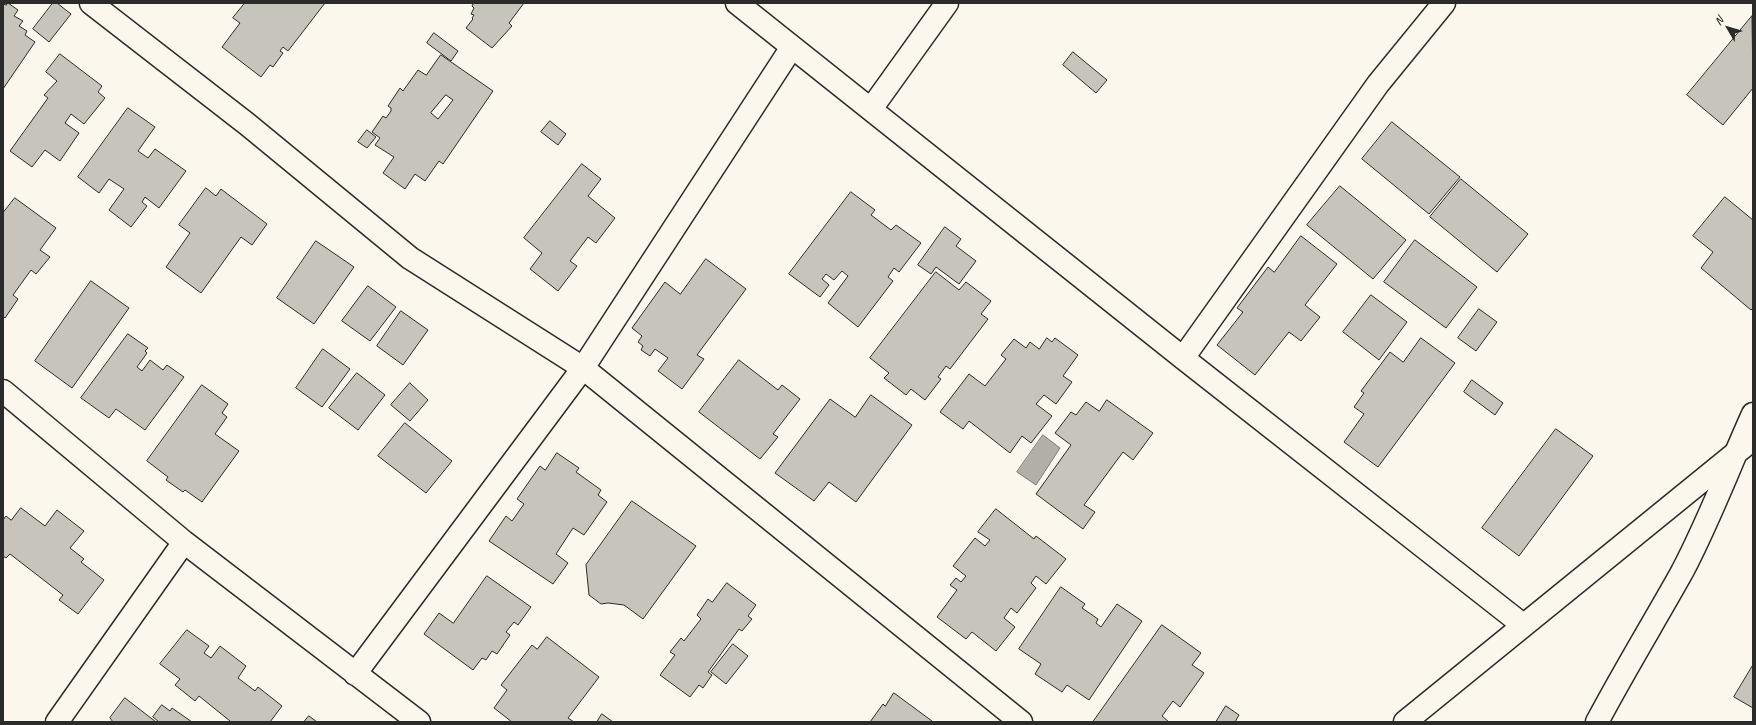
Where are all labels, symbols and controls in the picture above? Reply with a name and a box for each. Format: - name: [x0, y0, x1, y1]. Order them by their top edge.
- north arrow: [1708, 8, 1748, 48]
- text: N: [1711, 14, 1726, 28]

